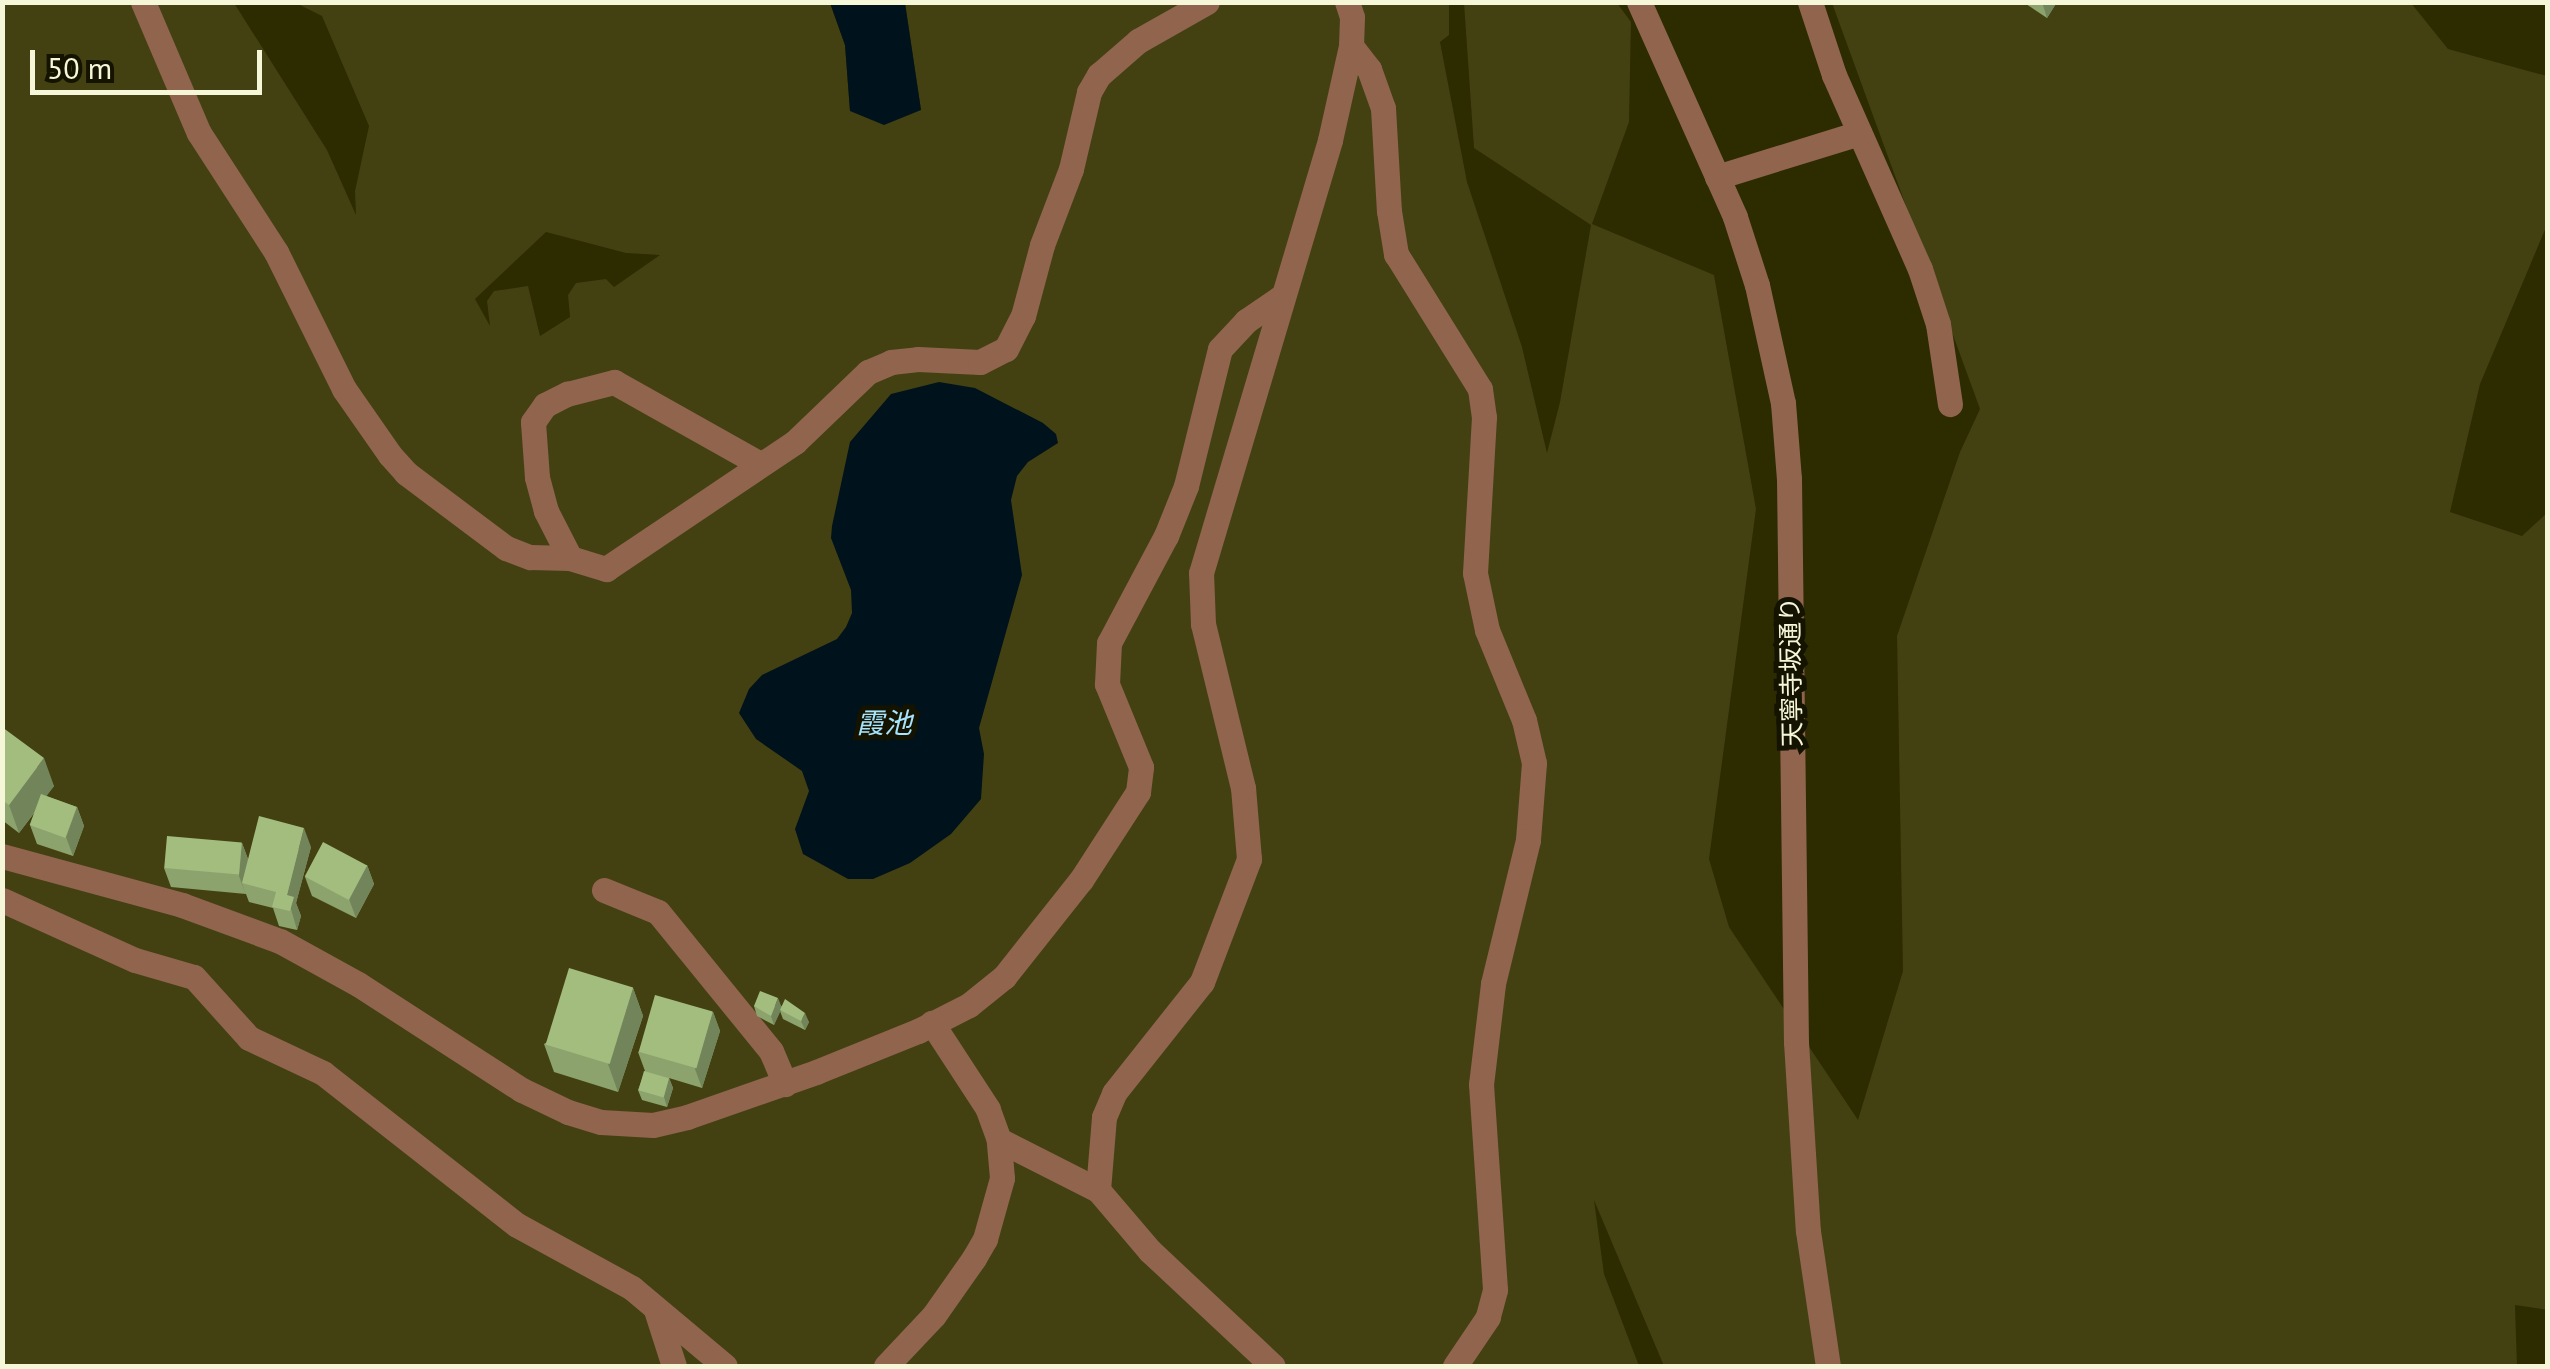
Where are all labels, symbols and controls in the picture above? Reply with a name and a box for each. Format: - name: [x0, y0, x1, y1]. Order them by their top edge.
- scale bar: [35, 30, 268, 92]
- text: 50 m: [47, 48, 112, 87]
- street label: 天寧寺坂通り: [1775, 597, 1807, 747]
- water label: 霞池: [856, 706, 912, 740]

